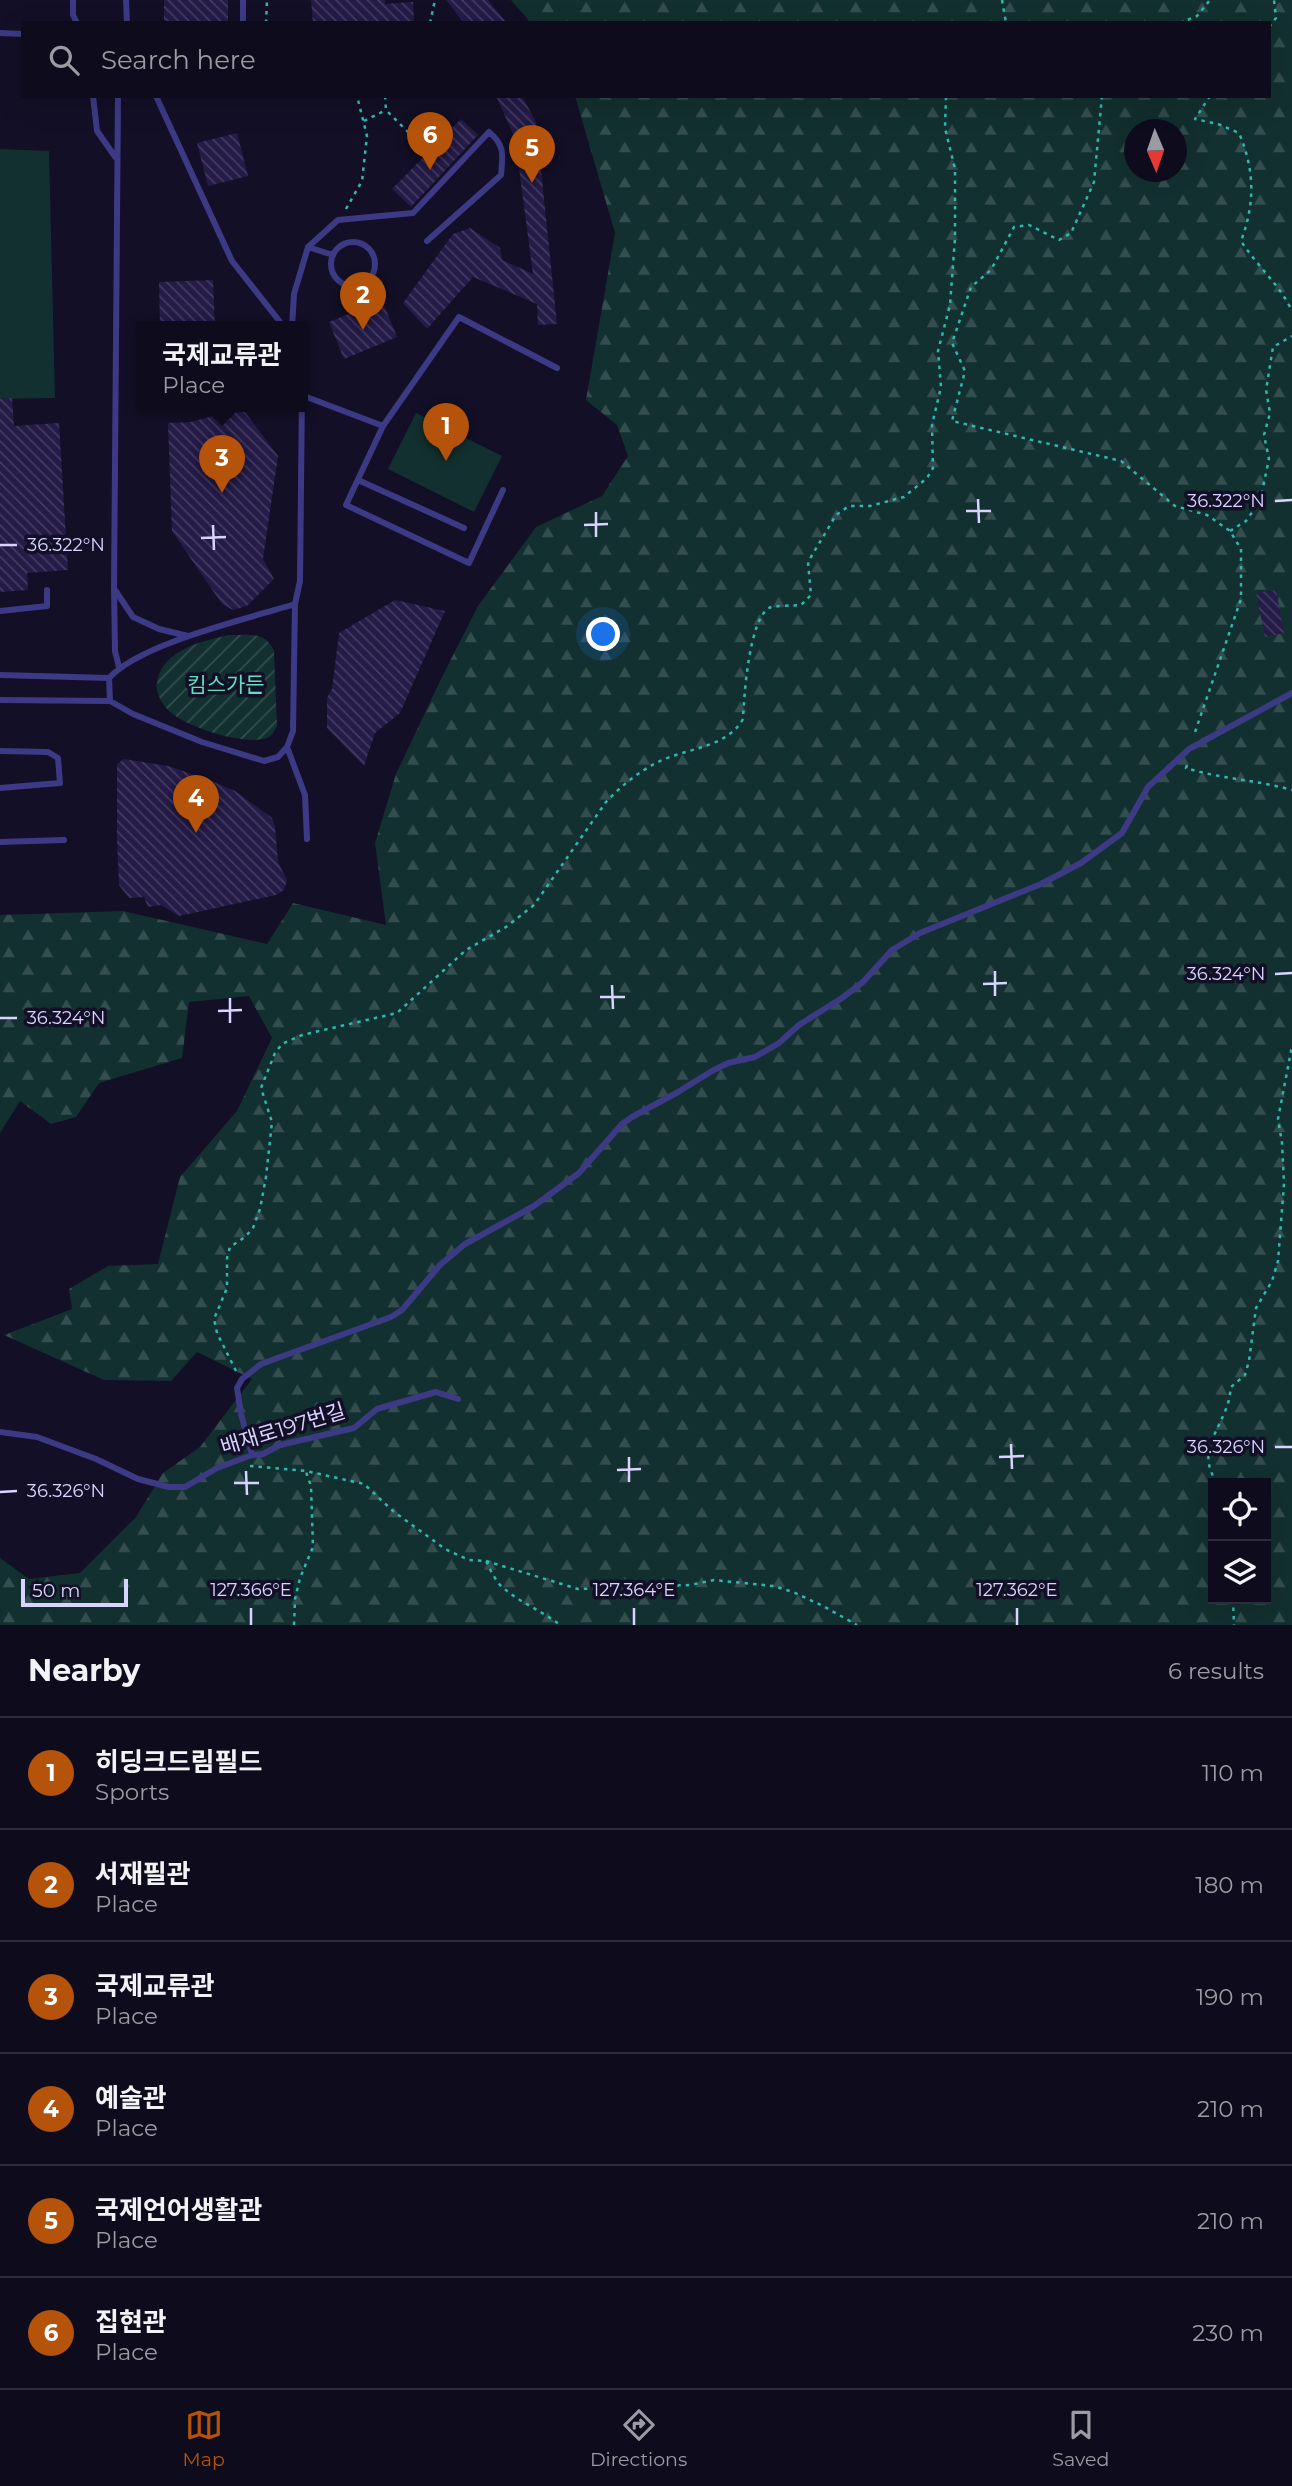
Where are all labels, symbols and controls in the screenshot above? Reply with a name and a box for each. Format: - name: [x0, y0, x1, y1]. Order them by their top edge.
- search box: [21, 21, 1271, 98]
- icon: search: [45, 41, 83, 79]
- text: Search here: [101, 44, 256, 76]
- pin: 6: [407, 112, 453, 170]
- north arrow: [1124, 119, 1187, 182]
- pin: 5: [509, 125, 555, 183]
- pin: 2: [340, 272, 386, 330]
- popup: [136, 321, 308, 412]
- text: 국제교류관: [162, 339, 282, 371]
- text: Place: [162, 371, 225, 399]
- pin: 1: [423, 403, 469, 461]
- pin: 3: [199, 435, 245, 493]
- text: 36.322°N: [1187, 490, 1265, 512]
- text: 36.322°N: [27, 534, 105, 556]
- your location: [586, 617, 620, 651]
- park label: 킴스가든: [187, 672, 265, 697]
- pin: 4: [173, 775, 219, 833]
- text: 36.324°N: [1187, 963, 1265, 985]
- text: 36.324°N: [27, 1007, 105, 1029]
- street label: 배재로197번길: [217, 1398, 348, 1459]
- text: 36.326°N: [1187, 1436, 1265, 1458]
- map controls: [1208, 1478, 1271, 1604]
- button: locate: [1208, 1478, 1271, 1541]
- text: 36.326°N: [27, 1480, 105, 1502]
- button: layers: [1208, 1541, 1271, 1604]
- scale bar: [21, 1576, 128, 1608]
- text: 50 m: [32, 1579, 80, 1602]
- text: 127.366°E: [210, 1579, 292, 1601]
- text: 127.364°E: [593, 1579, 675, 1601]
- text: 127.362°E: [976, 1579, 1058, 1601]
- text: Nearby: [28, 1652, 140, 1689]
- text: 6 results: [1168, 1657, 1264, 1685]
- text: 히딩크드림필드: [95, 1746, 262, 1778]
- text: 1: [46, 1759, 56, 1787]
- text: 110 m: [1202, 1759, 1264, 1787]
- text: Sports: [95, 1778, 169, 1806]
- text: 서재필관: [95, 1858, 191, 1890]
- text: 2: [44, 1871, 58, 1899]
- text: 180 m: [1195, 1871, 1264, 1899]
- text: Place: [95, 1890, 158, 1918]
- text: 국제교류관: [95, 1970, 215, 2002]
- text: 3: [44, 1983, 58, 2011]
- text: 190 m: [1196, 1983, 1264, 2011]
- text: Place: [95, 2002, 158, 2030]
- text: 예술관: [95, 2082, 167, 2114]
- text: 4: [43, 2095, 59, 2123]
- text: 210 m: [1197, 2095, 1264, 2123]
- text: Place: [95, 2114, 158, 2142]
- text: 국제언어생활관: [95, 2194, 262, 2226]
- text: 5: [44, 2207, 58, 2235]
- text: 210 m: [1197, 2207, 1264, 2235]
- text: Place: [95, 2226, 158, 2254]
- text: 집현관: [95, 2306, 167, 2338]
- text: 6: [44, 2319, 58, 2347]
- text: 230 m: [1192, 2319, 1264, 2347]
- text: Place: [95, 2338, 158, 2366]
- tab: Map: [183, 2406, 225, 2471]
- tab: Directions: [590, 2406, 687, 2471]
- tab: Saved: [1052, 2406, 1109, 2471]

